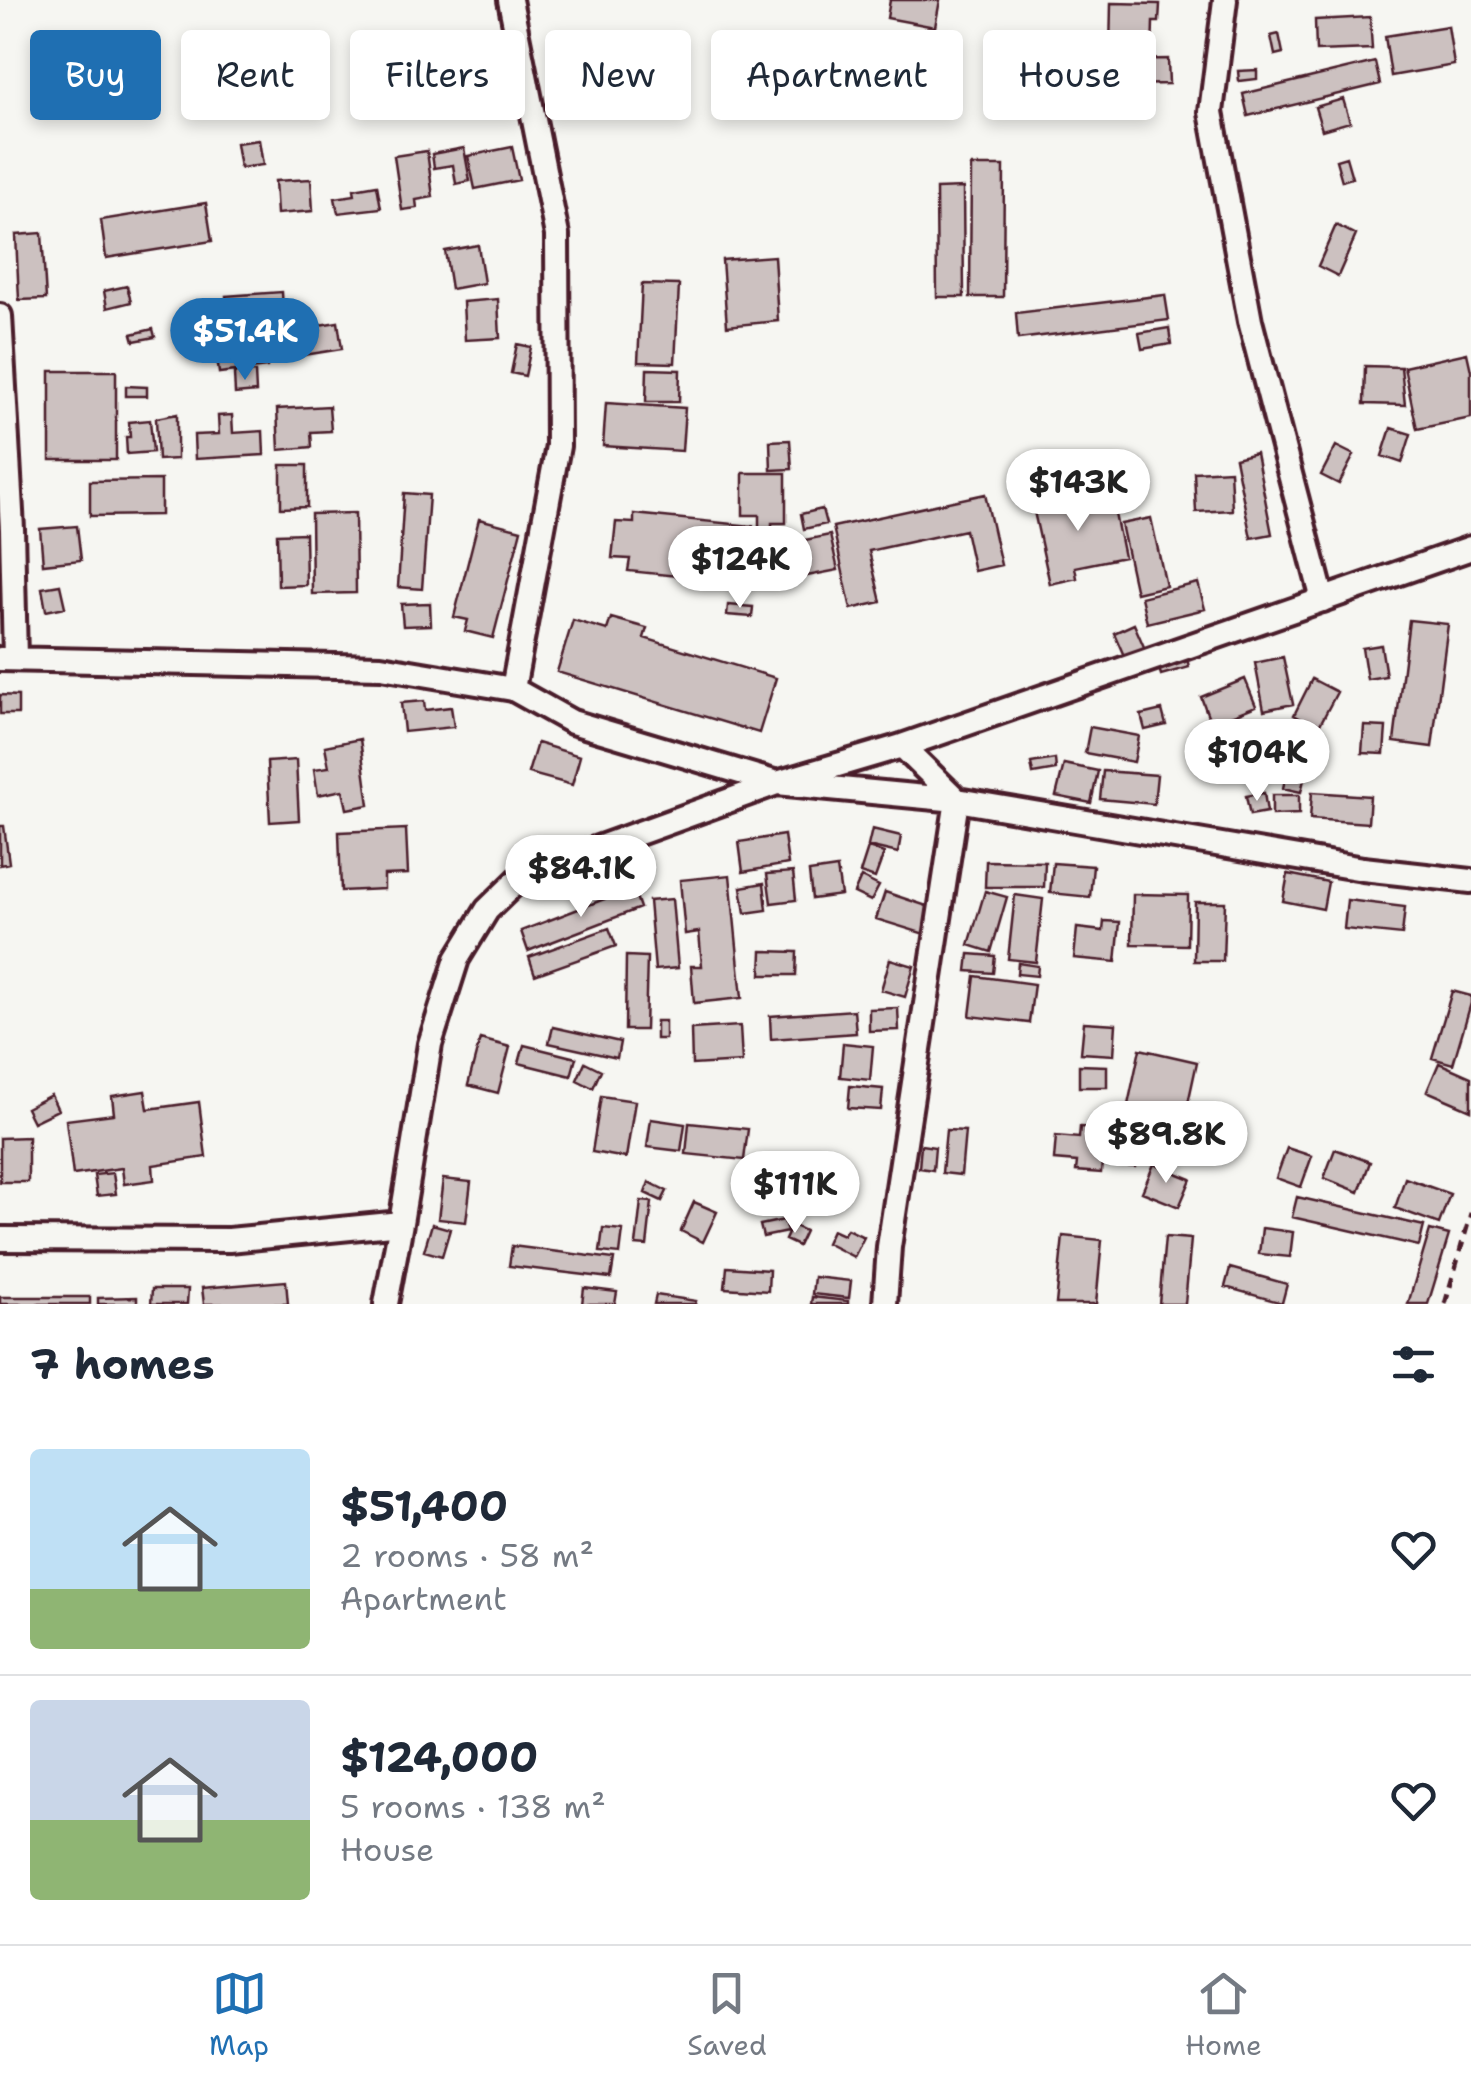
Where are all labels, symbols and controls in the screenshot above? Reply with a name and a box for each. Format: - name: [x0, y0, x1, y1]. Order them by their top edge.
- chip: Buy: [30, 30, 161, 120]
- chip: Rent: [181, 30, 330, 120]
- chip: Filters: [350, 30, 525, 120]
- chip: New: [545, 30, 691, 120]
- chip: Apartment: [711, 30, 963, 120]
- chip: House: [983, 30, 1156, 120]
- pin: $51.4K: [164, 298, 326, 383]
- text: $51.4K: [192, 309, 298, 352]
- pin: $143K: [1008, 449, 1148, 534]
- text: $143K: [1028, 460, 1128, 503]
- pin: $124K: [670, 526, 810, 611]
- text: $124K: [690, 537, 790, 580]
- pin: $104K: [1187, 719, 1327, 804]
- text: $104K: [1206, 730, 1308, 773]
- pin: $84.1K: [500, 835, 662, 920]
- text: $84.1K: [527, 846, 635, 889]
- pin: $89.8K: [1085, 1101, 1247, 1186]
- text: $89.8K: [1107, 1112, 1225, 1155]
- pin: $111K: [725, 1151, 865, 1236]
- text: $111K: [753, 1162, 837, 1205]
- text: 7 homes: [30, 1336, 215, 1392]
- icon: filters: [1386, 1337, 1441, 1392]
- text: $51,400: [340, 1478, 508, 1534]
- icon: home: [110, 1489, 230, 1609]
- icon: heart: [1386, 1522, 1441, 1577]
- text: 2 rooms · 58 m²: [340, 1534, 594, 1577]
- text: Apartment: [340, 1577, 507, 1620]
- text: $124,000: [340, 1729, 538, 1785]
- icon: home: [110, 1740, 230, 1860]
- icon: heart: [1386, 1773, 1441, 1828]
- text: 5 rooms · 138 m²: [340, 1785, 606, 1828]
- text: House: [340, 1828, 434, 1871]
- tab: Map: [209, 1966, 269, 2064]
- tab: Saved: [687, 1966, 767, 2064]
- tab: Home: [1185, 1966, 1262, 2064]

